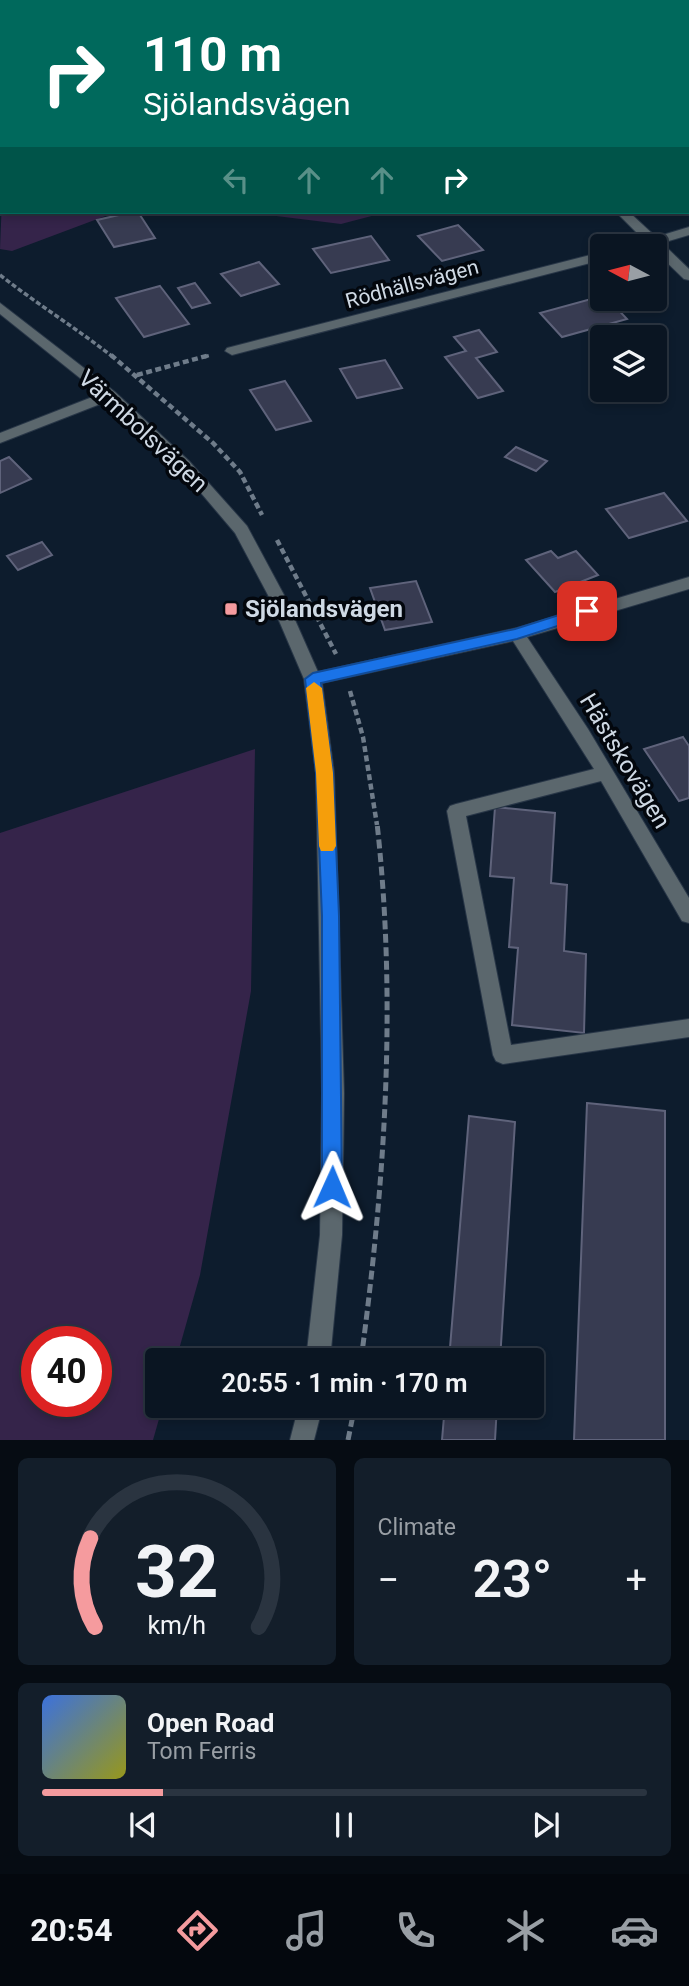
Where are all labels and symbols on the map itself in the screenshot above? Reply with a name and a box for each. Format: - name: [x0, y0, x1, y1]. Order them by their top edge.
- north arrow: [590, 234, 667, 312]
- street label: Rödhällsvägen: [343, 255, 481, 313]
- street label: Värmbolsvägen: [73, 364, 213, 498]
- pin: [557, 581, 617, 641]
- place label: Sjölandsvägen: [245, 595, 403, 623]
- marker: Sjölandsvägen: [223, 601, 239, 617]
- street label: Hästskovägen: [574, 688, 676, 834]
- position arrow: [295, 1150, 369, 1224]
- speed limit sign: 40: [21, 1326, 112, 1417]

